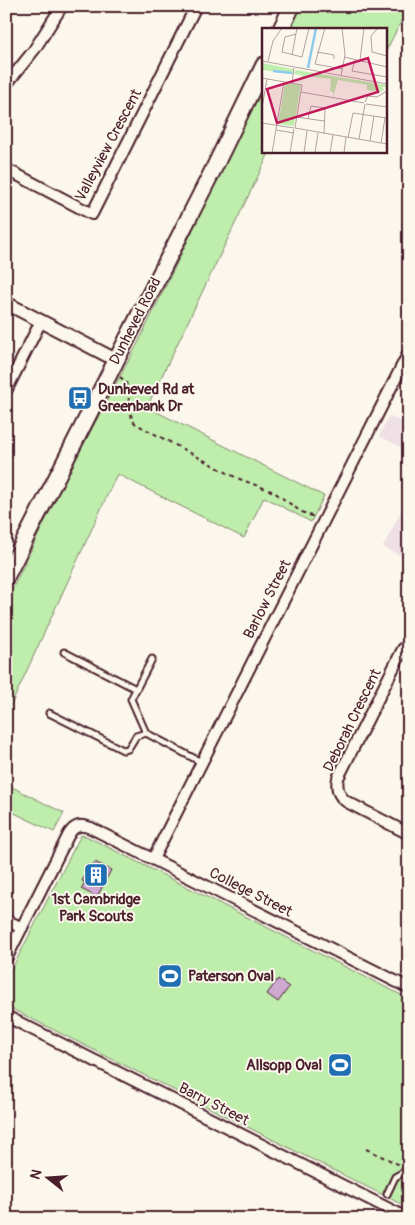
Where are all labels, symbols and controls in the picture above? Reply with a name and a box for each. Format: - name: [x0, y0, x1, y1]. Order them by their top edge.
- inset map: [262, 28, 388, 152]
- street label: Valleyview Crescent: [71, 85, 147, 205]
- street label: Dunheved Road: [105, 274, 166, 368]
- place label: Dunheved Rd at Greenbank Dr: [98, 380, 195, 416]
- bus stop icon: Dunheved Rd at Greenbank Dr: [67, 385, 93, 411]
- street label: Barlow Street: [239, 556, 296, 642]
- street label: Deborah Crescent: [319, 665, 386, 775]
- building icon: 1st Cambridge Park Scouts: [83, 862, 109, 888]
- street label: College Street: [206, 863, 296, 922]
- place label: 1st Cambridge Park Scouts: [52, 890, 141, 926]
- sports icon: Paterson Oval: [157, 963, 183, 989]
- place label: Paterson Oval: [188, 967, 274, 986]
- sports icon: Allsopp Oval: [327, 1052, 353, 1078]
- place label: Allsopp Oval: [246, 1056, 322, 1075]
- street label: Barry Street: [175, 1079, 253, 1131]
- north arrow: [22, 1152, 72, 1202]
- text: N: [27, 1167, 46, 1181]

